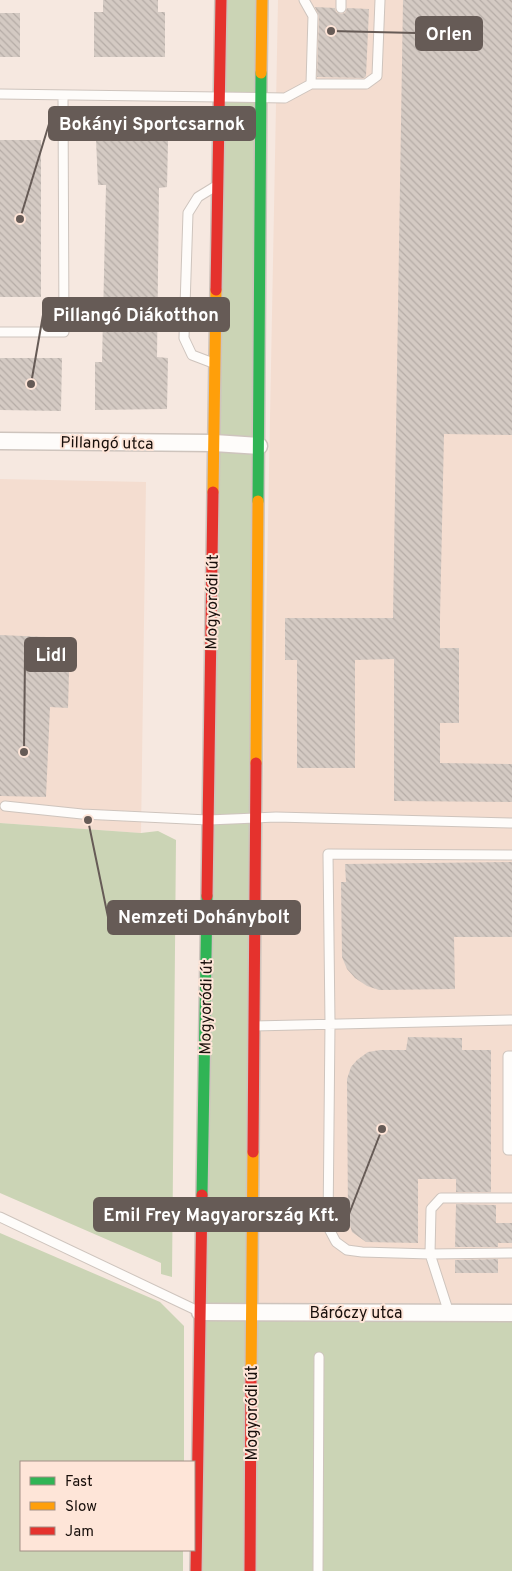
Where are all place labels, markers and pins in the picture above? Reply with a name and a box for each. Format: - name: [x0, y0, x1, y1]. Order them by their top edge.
- callout: Orlen: [416, 17, 482, 50]
- callout: Bokányi Sportcsarnok: [49, 107, 255, 140]
- callout: Pillangó Diákotthon: [43, 298, 229, 331]
- callout: Lidl: [25, 638, 76, 671]
- callout: Nemzeti Dohánybolt: [108, 901, 300, 934]
- callout: Emil Frey Magyarország Kft.: [94, 1198, 349, 1231]

